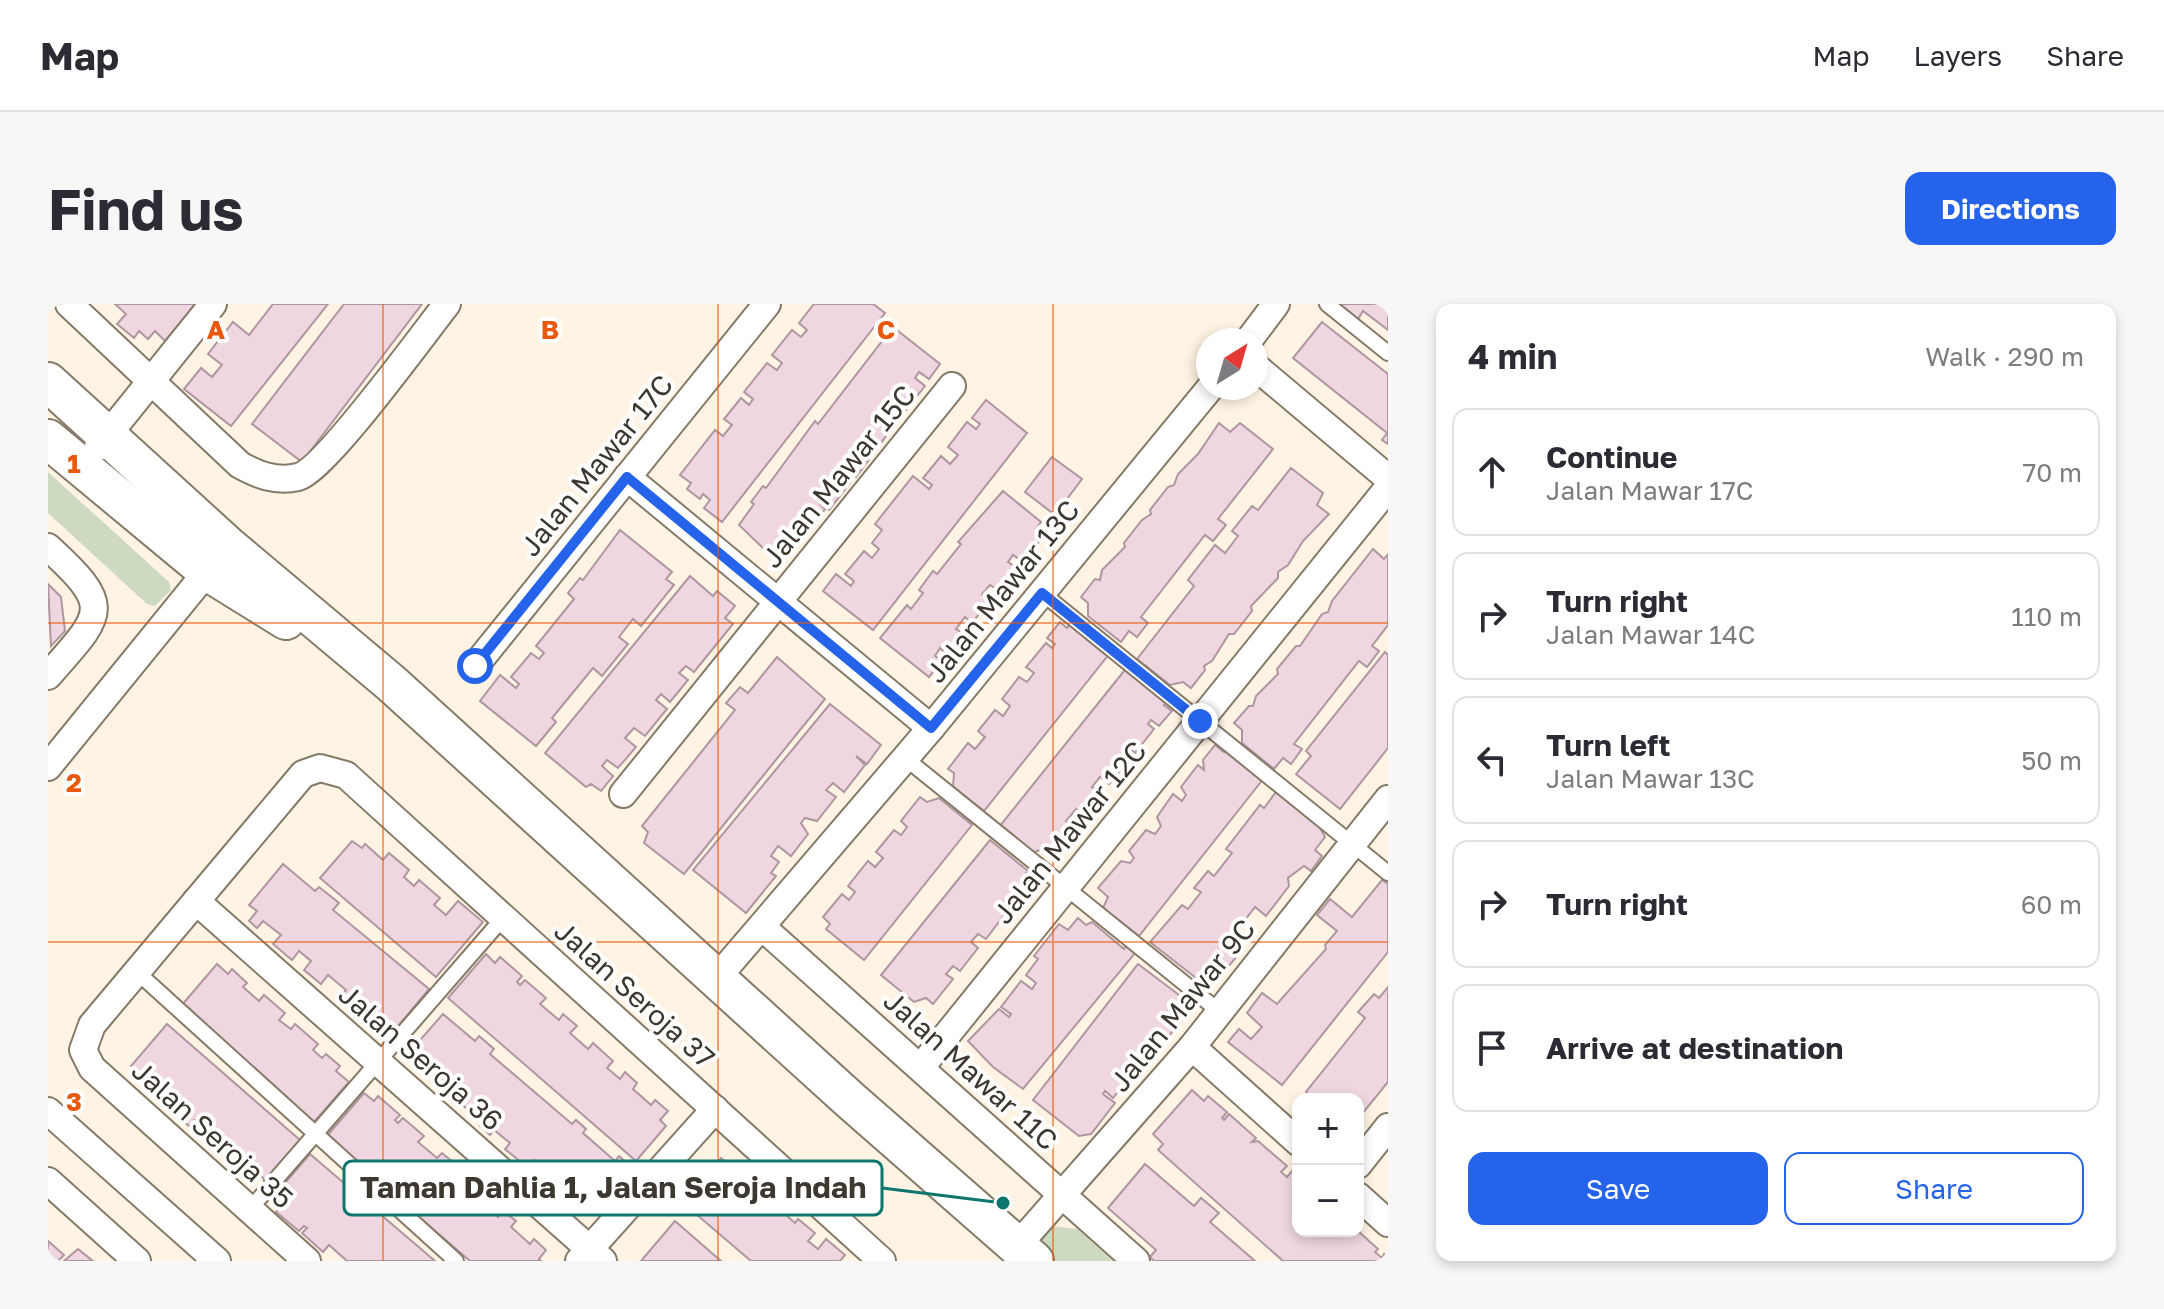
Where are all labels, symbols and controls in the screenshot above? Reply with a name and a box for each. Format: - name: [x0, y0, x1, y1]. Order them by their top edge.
- text: Map: [40, 33, 119, 78]
- text: Map: [1812, 39, 1870, 72]
- text: Layers: [1914, 39, 2002, 72]
- text: Share: [2046, 39, 2124, 72]
- button: Directions: [1905, 172, 2116, 245]
- text: Find us: [48, 175, 244, 242]
- text: A: [207, 314, 226, 345]
- text: B: [541, 314, 559, 345]
- text: C: [877, 314, 895, 345]
- north arrow: [1196, 328, 1268, 400]
- text: 4 min: [1468, 336, 1557, 376]
- text: Walk · 290 m: [1925, 341, 2084, 372]
- street label: Jalan Mawar 17C: [513, 368, 679, 562]
- street label: Jalan Mawar 15C: [754, 378, 922, 574]
- text: Continue: [1546, 439, 1677, 475]
- text: 1: [67, 448, 81, 479]
- icon: ahead: [1470, 450, 1514, 494]
- text: 70 m: [2023, 457, 2082, 488]
- text: Jalan Mawar 17C: [1546, 475, 1753, 506]
- street label: Jalan Mawar 13C: [918, 493, 1086, 689]
- text: Turn right: [1546, 583, 1688, 619]
- icon: right: [1470, 594, 1514, 638]
- text: 110 m: [2011, 601, 2082, 632]
- text: Jalan Mawar 14C: [1546, 619, 1755, 650]
- route start: [457, 648, 493, 684]
- route end: [1182, 703, 1218, 739]
- text: Turn left: [1546, 727, 1671, 763]
- street label: Jalan Mawar 12C: [985, 734, 1153, 930]
- icon: left: [1470, 738, 1514, 782]
- text: 50 m: [2021, 745, 2082, 776]
- text: Jalan Mawar 13C: [1546, 763, 1755, 794]
- text: 2: [66, 767, 82, 798]
- icon: right: [1470, 882, 1514, 926]
- text: Turn right: [1546, 886, 1688, 922]
- text: 60 m: [2021, 889, 2082, 920]
- street label: Jalan Mawar 9C: [1103, 912, 1261, 1098]
- street label: Jalan Seroja 37: [548, 914, 722, 1074]
- street label: Jalan Seroja 36: [333, 977, 509, 1137]
- street label: Jalan Mawar 11C: [877, 983, 1065, 1157]
- icon: arrive: [1470, 1026, 1514, 1070]
- text: Arrive at destination: [1546, 1030, 1843, 1066]
- street label: Jalan Seroja 35: [126, 1053, 300, 1215]
- text: 3: [66, 1086, 82, 1117]
- map controls: [1292, 1093, 1364, 1237]
- button: +: [1292, 1093, 1364, 1165]
- button: Save: [1468, 1152, 1768, 1225]
- button: Share: [1784, 1152, 2084, 1225]
- callout: Taman Dahlia 1, Jalan Seroja Indah: [344, 1161, 882, 1215]
- button: −: [1292, 1165, 1364, 1237]
- text: Taman Dahlia 1, Jalan Seroja Indah: [360, 1169, 866, 1205]

